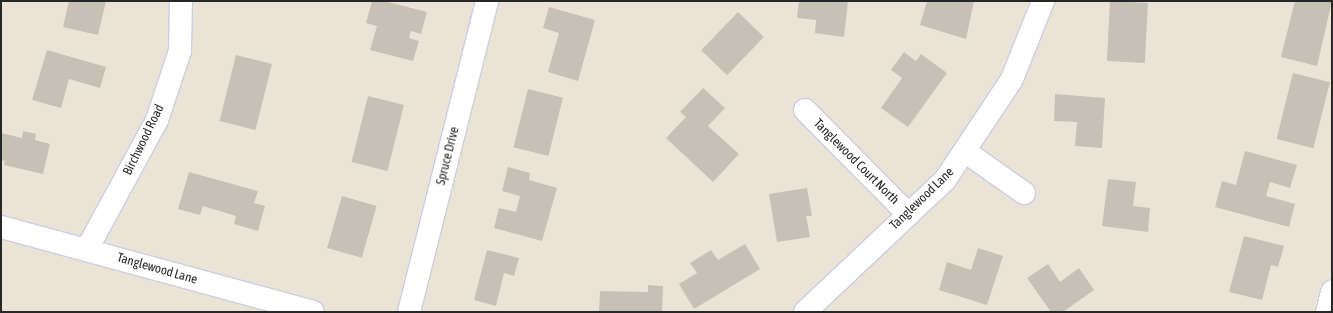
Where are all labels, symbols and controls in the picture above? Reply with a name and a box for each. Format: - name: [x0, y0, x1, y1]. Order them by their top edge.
- street label: Birchwood Road: [120, 102, 168, 178]
- street label: Tanglewood Court North: [810, 116, 902, 208]
- street label: Spruce Drive: [433, 125, 463, 187]
- street label: Tanglewood Lane: [887, 165, 957, 233]
- street label: Tanglewood Lane: [115, 250, 199, 288]

